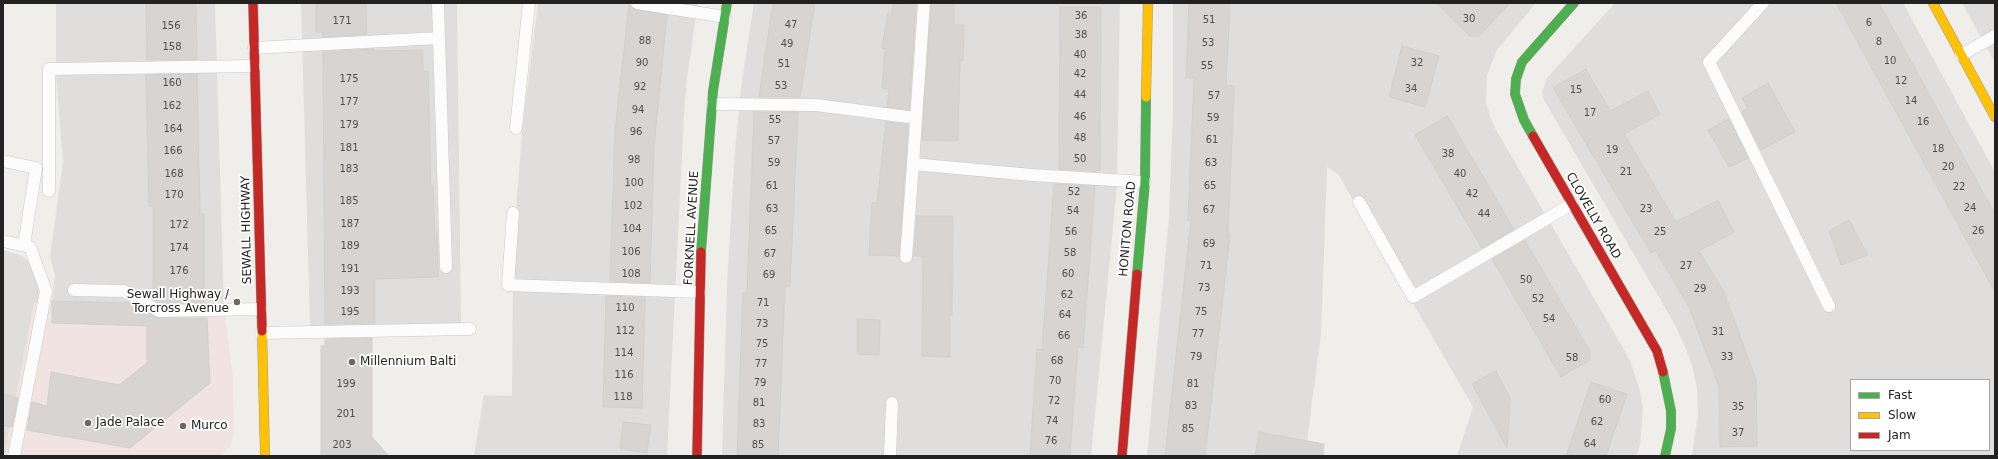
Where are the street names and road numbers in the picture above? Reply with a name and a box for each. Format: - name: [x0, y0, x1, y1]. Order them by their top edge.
- street label: FORKNELL AVENUE: [682, 170, 702, 286]
- street label: CLOVELLY ROAD: [1562, 170, 1624, 262]
- street label: SEWALL HIGHWAY: [239, 176, 255, 284]
- street label: HONITON ROAD: [1117, 181, 1139, 277]

